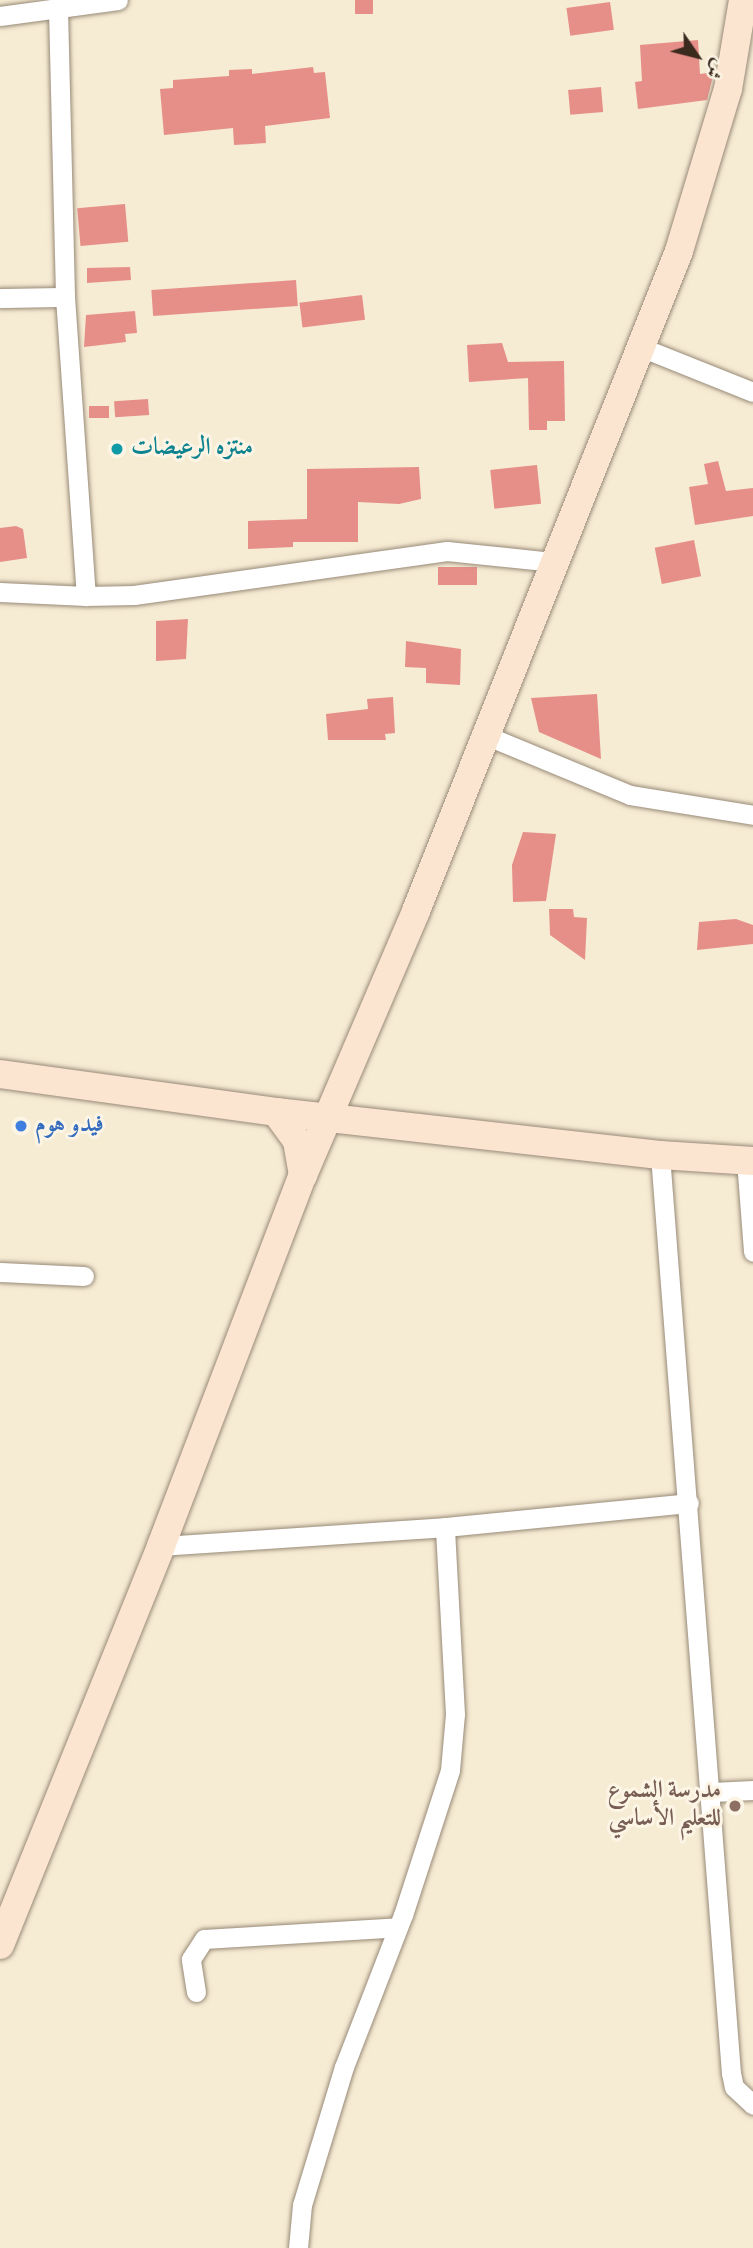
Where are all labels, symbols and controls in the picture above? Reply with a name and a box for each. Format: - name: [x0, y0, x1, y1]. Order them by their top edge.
- north arrow: [662, 21, 732, 91]
- text: ش: [698, 53, 731, 84]
- place label: منتزه الرعيضات: [131, 435, 253, 463]
- marker: منتزه الرعيضات: [109, 441, 125, 457]
- place label: فيدو هوم: [35, 1112, 104, 1140]
- marker: فيدو هوم: [13, 1118, 29, 1134]
- place label: مدرسة الشموع للتعليم الأساسي: [608, 1778, 721, 1834]
- marker: مدرسة الشموع للتعليم الأساسي: [727, 1798, 743, 1814]

